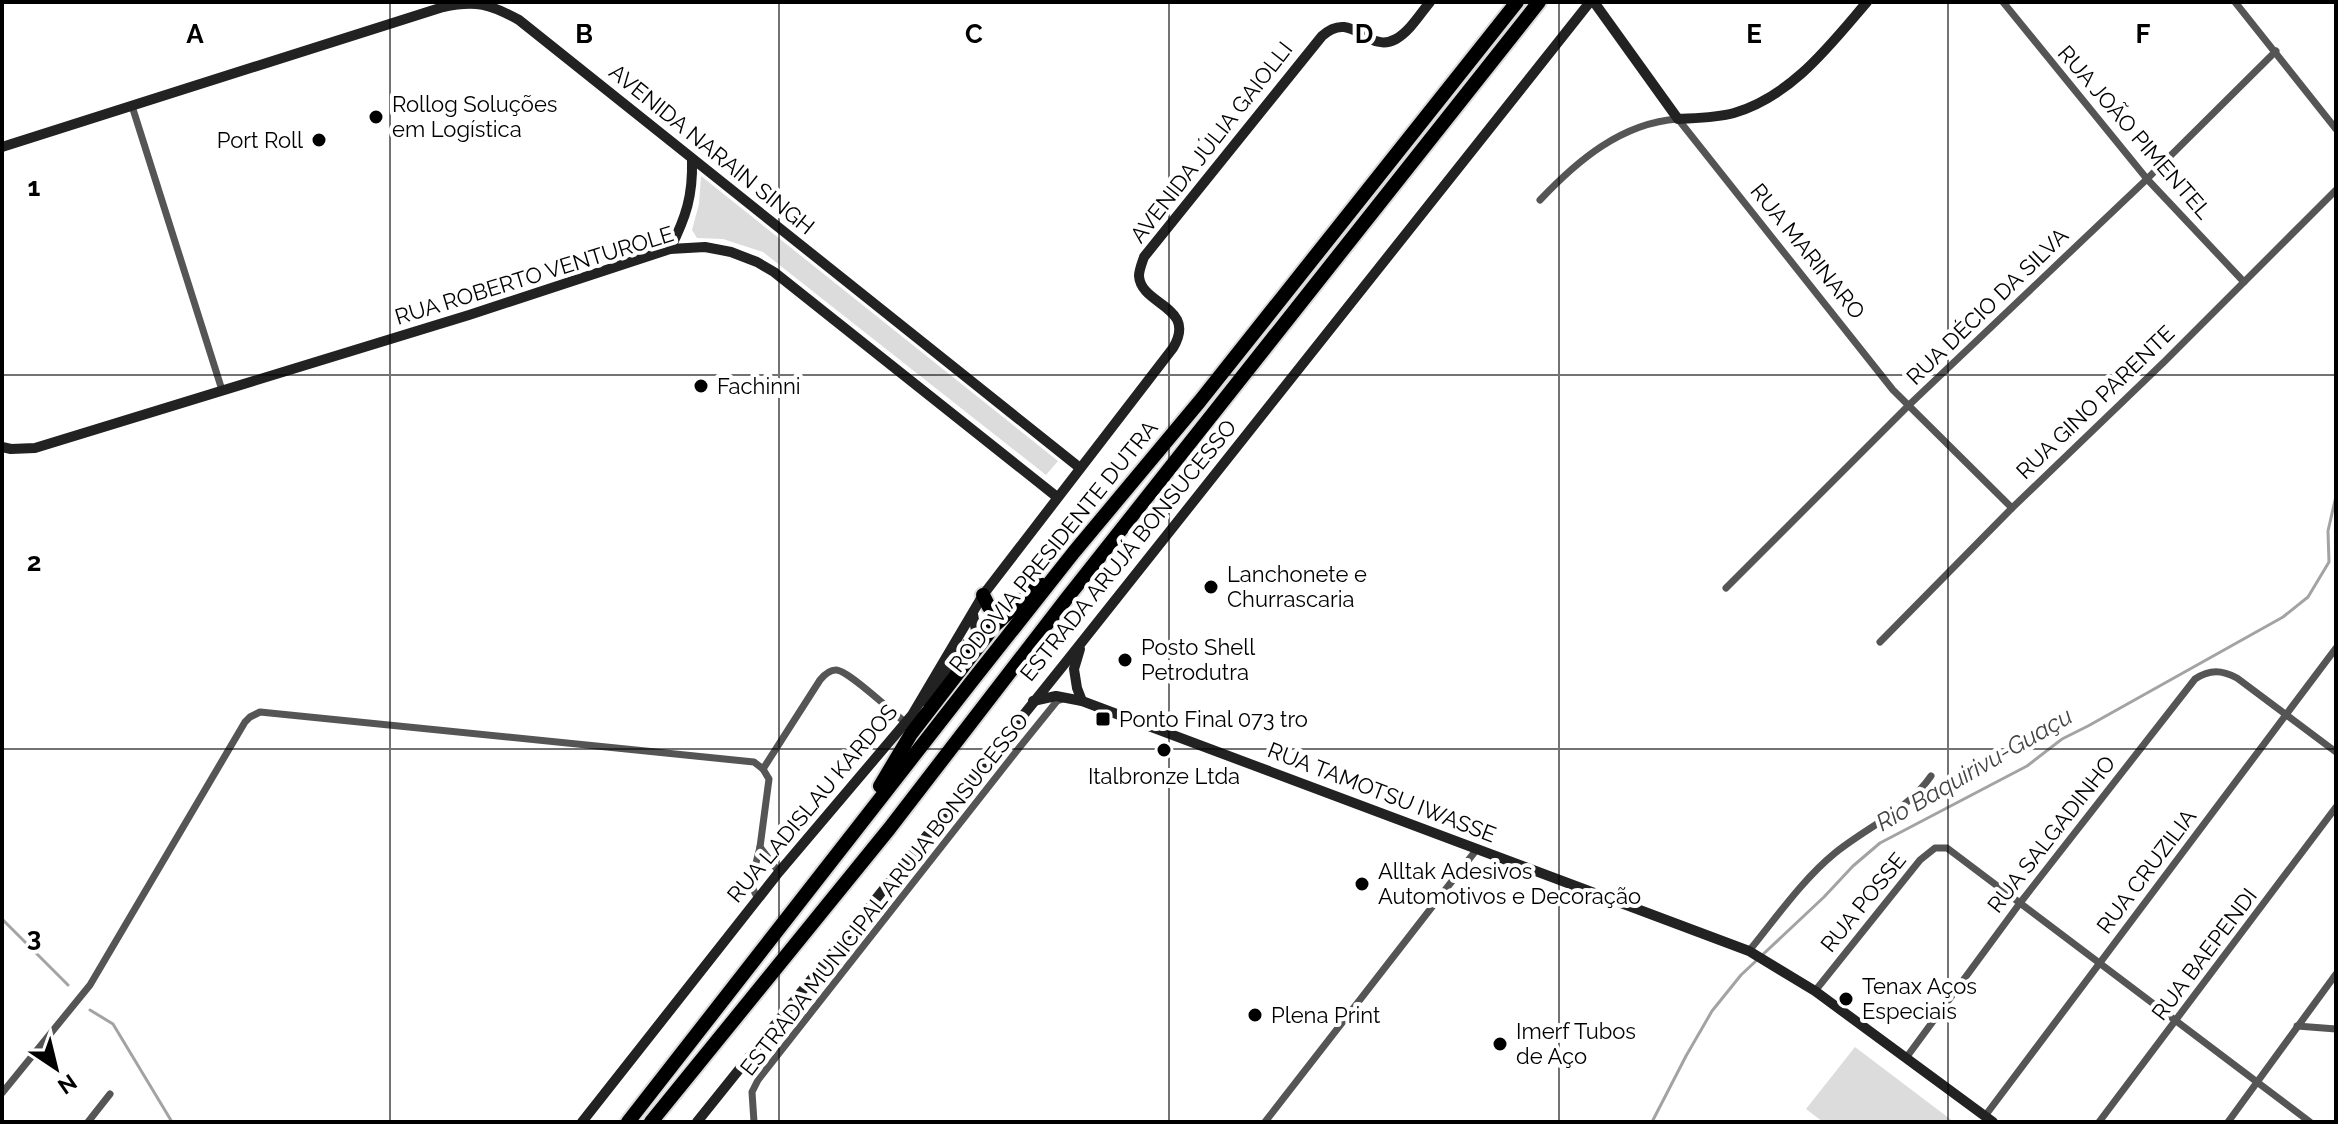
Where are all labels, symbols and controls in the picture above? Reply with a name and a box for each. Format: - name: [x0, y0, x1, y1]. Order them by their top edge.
- text: A: [186, 19, 204, 49]
- text: B: [575, 19, 593, 49]
- text: C: [965, 19, 983, 49]
- text: D: [1355, 19, 1373, 49]
- text: E: [1746, 19, 1762, 49]
- text: F: [2136, 19, 2151, 49]
- street label: AVENIDA JÚLIA GAIOLLI: [1124, 36, 1298, 248]
- street label: RUA JOÃO PIMENTEL: [2053, 40, 2217, 224]
- street label: AVENIDA NARAIN SINGH: [604, 58, 820, 240]
- place label: Rollog Soluções em Logística: [392, 91, 557, 142]
- marker: Rollog Soluções em Logística: [367, 108, 385, 126]
- place label: Port Roll: [217, 127, 303, 153]
- marker: Port Roll: [310, 131, 328, 149]
- text: 1: [28, 172, 41, 202]
- street label: RUA MARINARO: [1745, 178, 1871, 324]
- street label: RUA ROBERTO VENTUROLE: [392, 220, 676, 330]
- street label: RUA DÉCIO DA SILVA: [1901, 222, 2073, 390]
- street label: RUA GINO PARENTE: [2011, 320, 2179, 484]
- place label: Fachinni: [717, 373, 801, 399]
- marker: Fachinni: [692, 377, 710, 395]
- street label: ESTRADA ARUJÁ BONSUCESSO: [1015, 414, 1241, 686]
- street label: RODOVIA PRESIDENTE DUTRA: [943, 415, 1163, 677]
- text: 2: [27, 547, 41, 577]
- place label: Lanchonete e Churrascaria: [1227, 561, 1367, 612]
- marker: Lanchonete e Churrascaria: [1202, 578, 1220, 596]
- place label: Posto Shell Petrodutra: [1141, 634, 1255, 685]
- marker: Posto Shell Petrodutra: [1116, 651, 1134, 669]
- street label: RUA LADISLAU KARDOS: [721, 699, 903, 907]
- water label: Rio Baquirivu-Guaçu: [1871, 701, 2077, 837]
- place label: Ponto Final 073 tro: [1119, 706, 1308, 732]
- street label: ESTRADA MUNICIPAL ARUJA BONSUCESSO: [734, 708, 1034, 1080]
- marker: Ponto Final 073 tro: [1094, 710, 1112, 728]
- street label: RUA TAMOTSU IWASSE: [1264, 736, 1500, 848]
- marker: Italbronze Ltda: [1155, 741, 1173, 759]
- street label: RUA SALGADINHO: [1982, 750, 2120, 918]
- place label: Italbronze Ltda: [1088, 763, 1240, 789]
- street label: RUA CRUZILIA: [2091, 804, 2201, 938]
- street label: RUA POSSE: [1815, 847, 1911, 957]
- place label: Alltak Adesivos Automotivos e Decoração: [1378, 858, 1641, 909]
- marker: Alltak Adesivos Automotivos e Decoração: [1353, 875, 1371, 893]
- street label: RUA BAEPENDI: [2146, 883, 2262, 1025]
- text: 3: [27, 922, 41, 952]
- place label: Tenax Aços Especiais: [1862, 973, 1977, 1024]
- marker: Tenax Aços Especiais: [1837, 990, 1855, 1008]
- place label: Plena Print: [1271, 1002, 1381, 1028]
- marker: Plena Print: [1246, 1006, 1264, 1024]
- place label: Imerf Tubos de Aço: [1516, 1018, 1636, 1069]
- north arrow: [16, 1028, 96, 1108]
- marker: Imerf Tubos de Aço: [1491, 1035, 1509, 1053]
- text: N: [53, 1069, 82, 1100]

